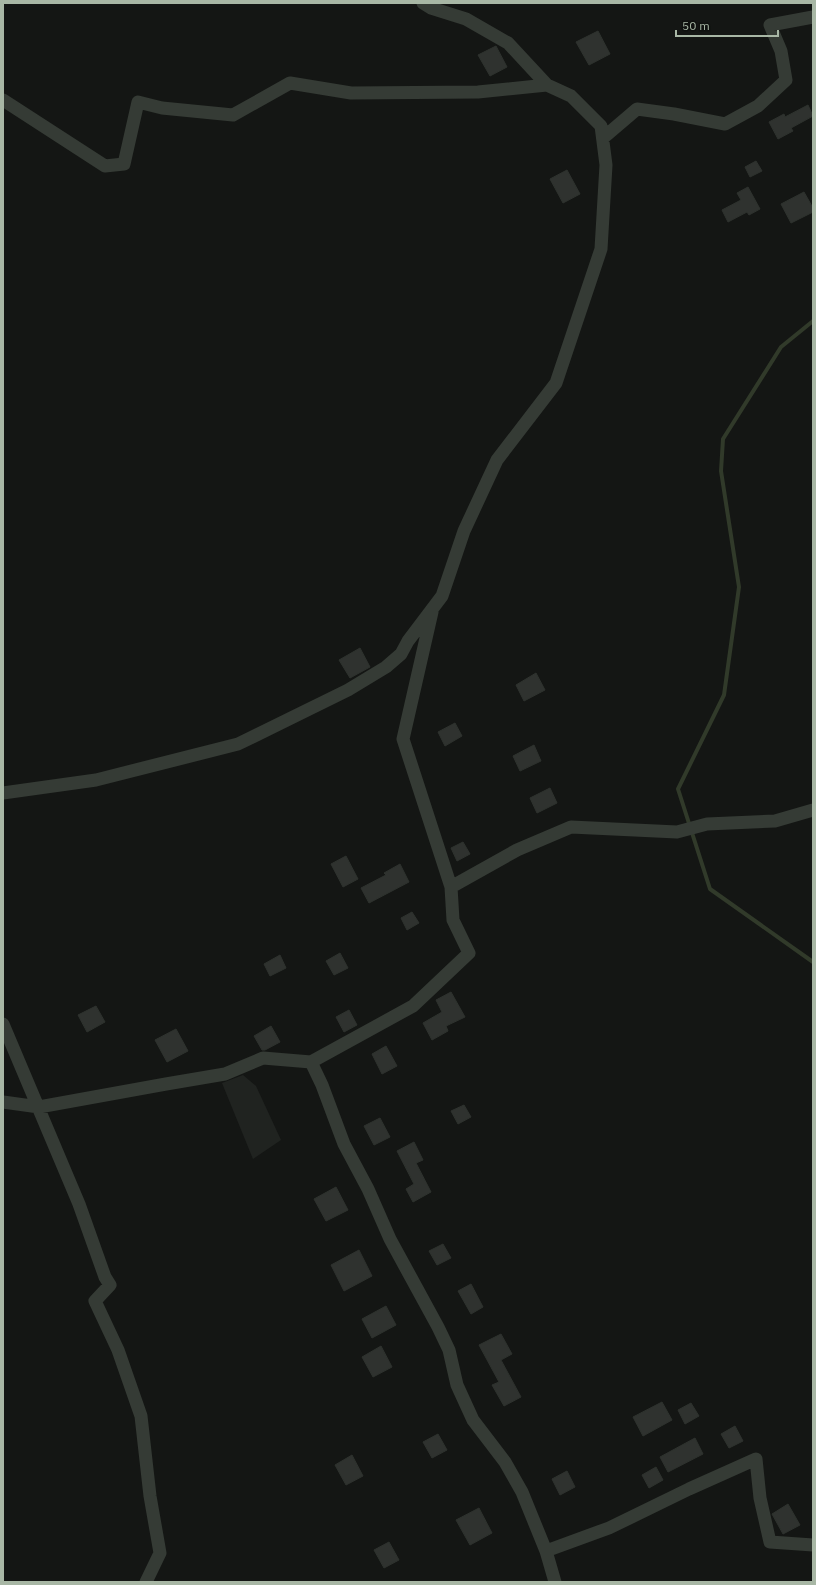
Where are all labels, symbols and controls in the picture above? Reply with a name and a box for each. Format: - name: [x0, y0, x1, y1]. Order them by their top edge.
- scale bar: [676, 12, 778, 38]
- text: 50 m: [682, 18, 710, 33]

